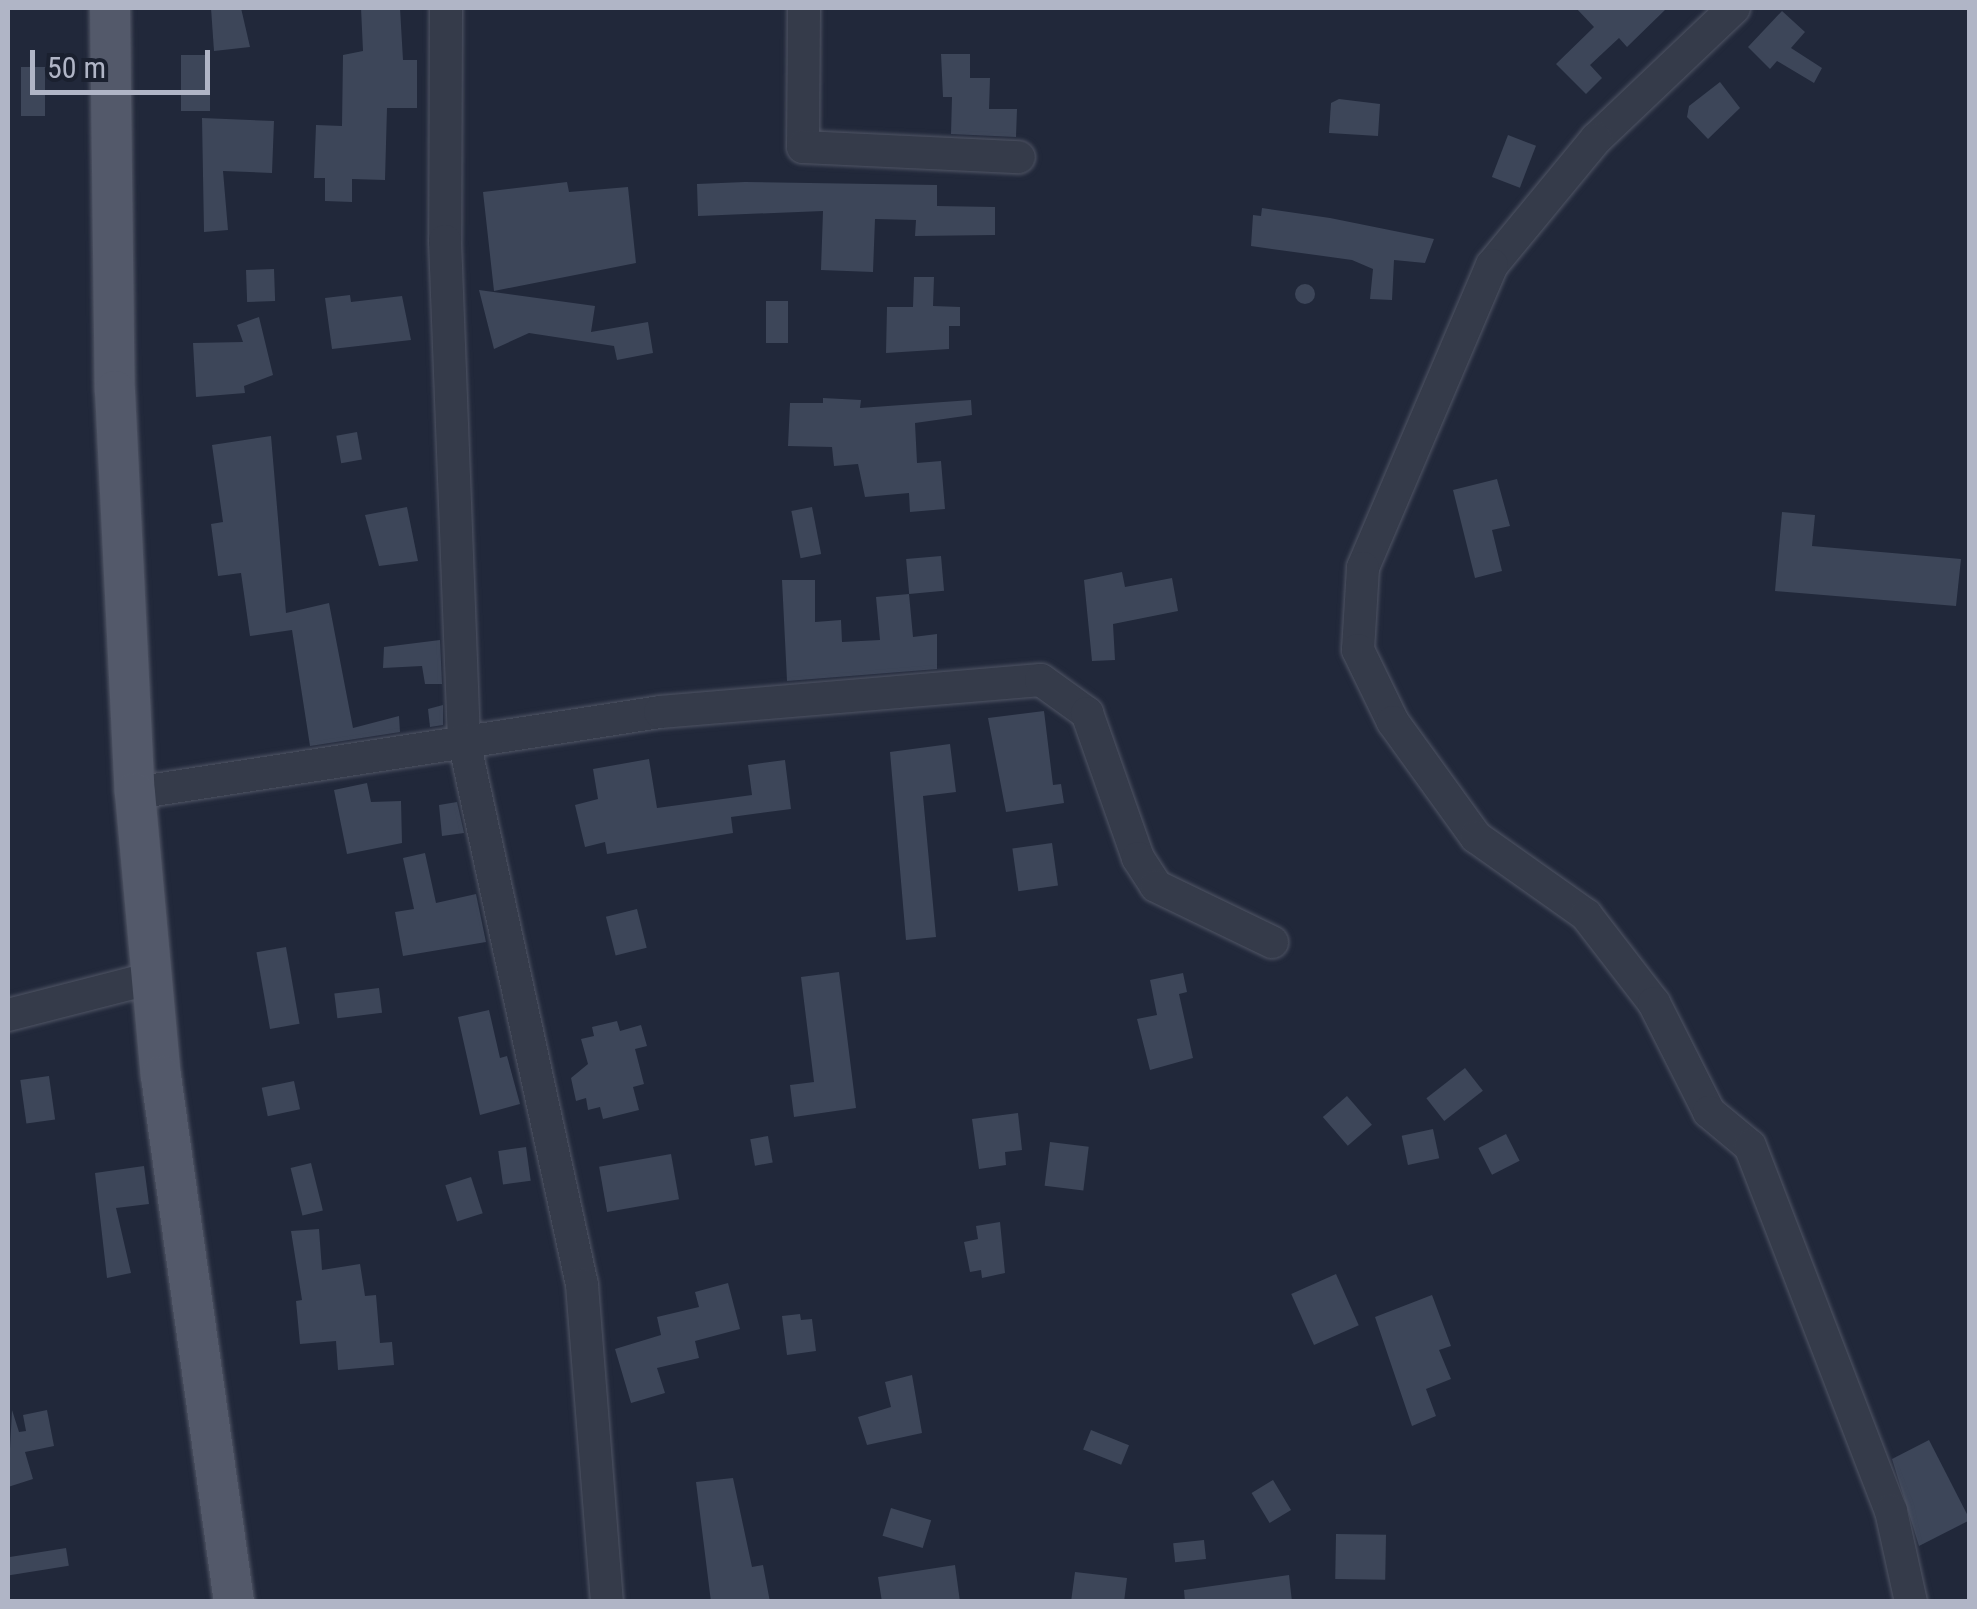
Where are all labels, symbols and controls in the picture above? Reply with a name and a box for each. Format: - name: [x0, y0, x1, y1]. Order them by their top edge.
- scale bar: [35, 30, 215, 92]
- text: 50 m: [47, 50, 106, 85]

